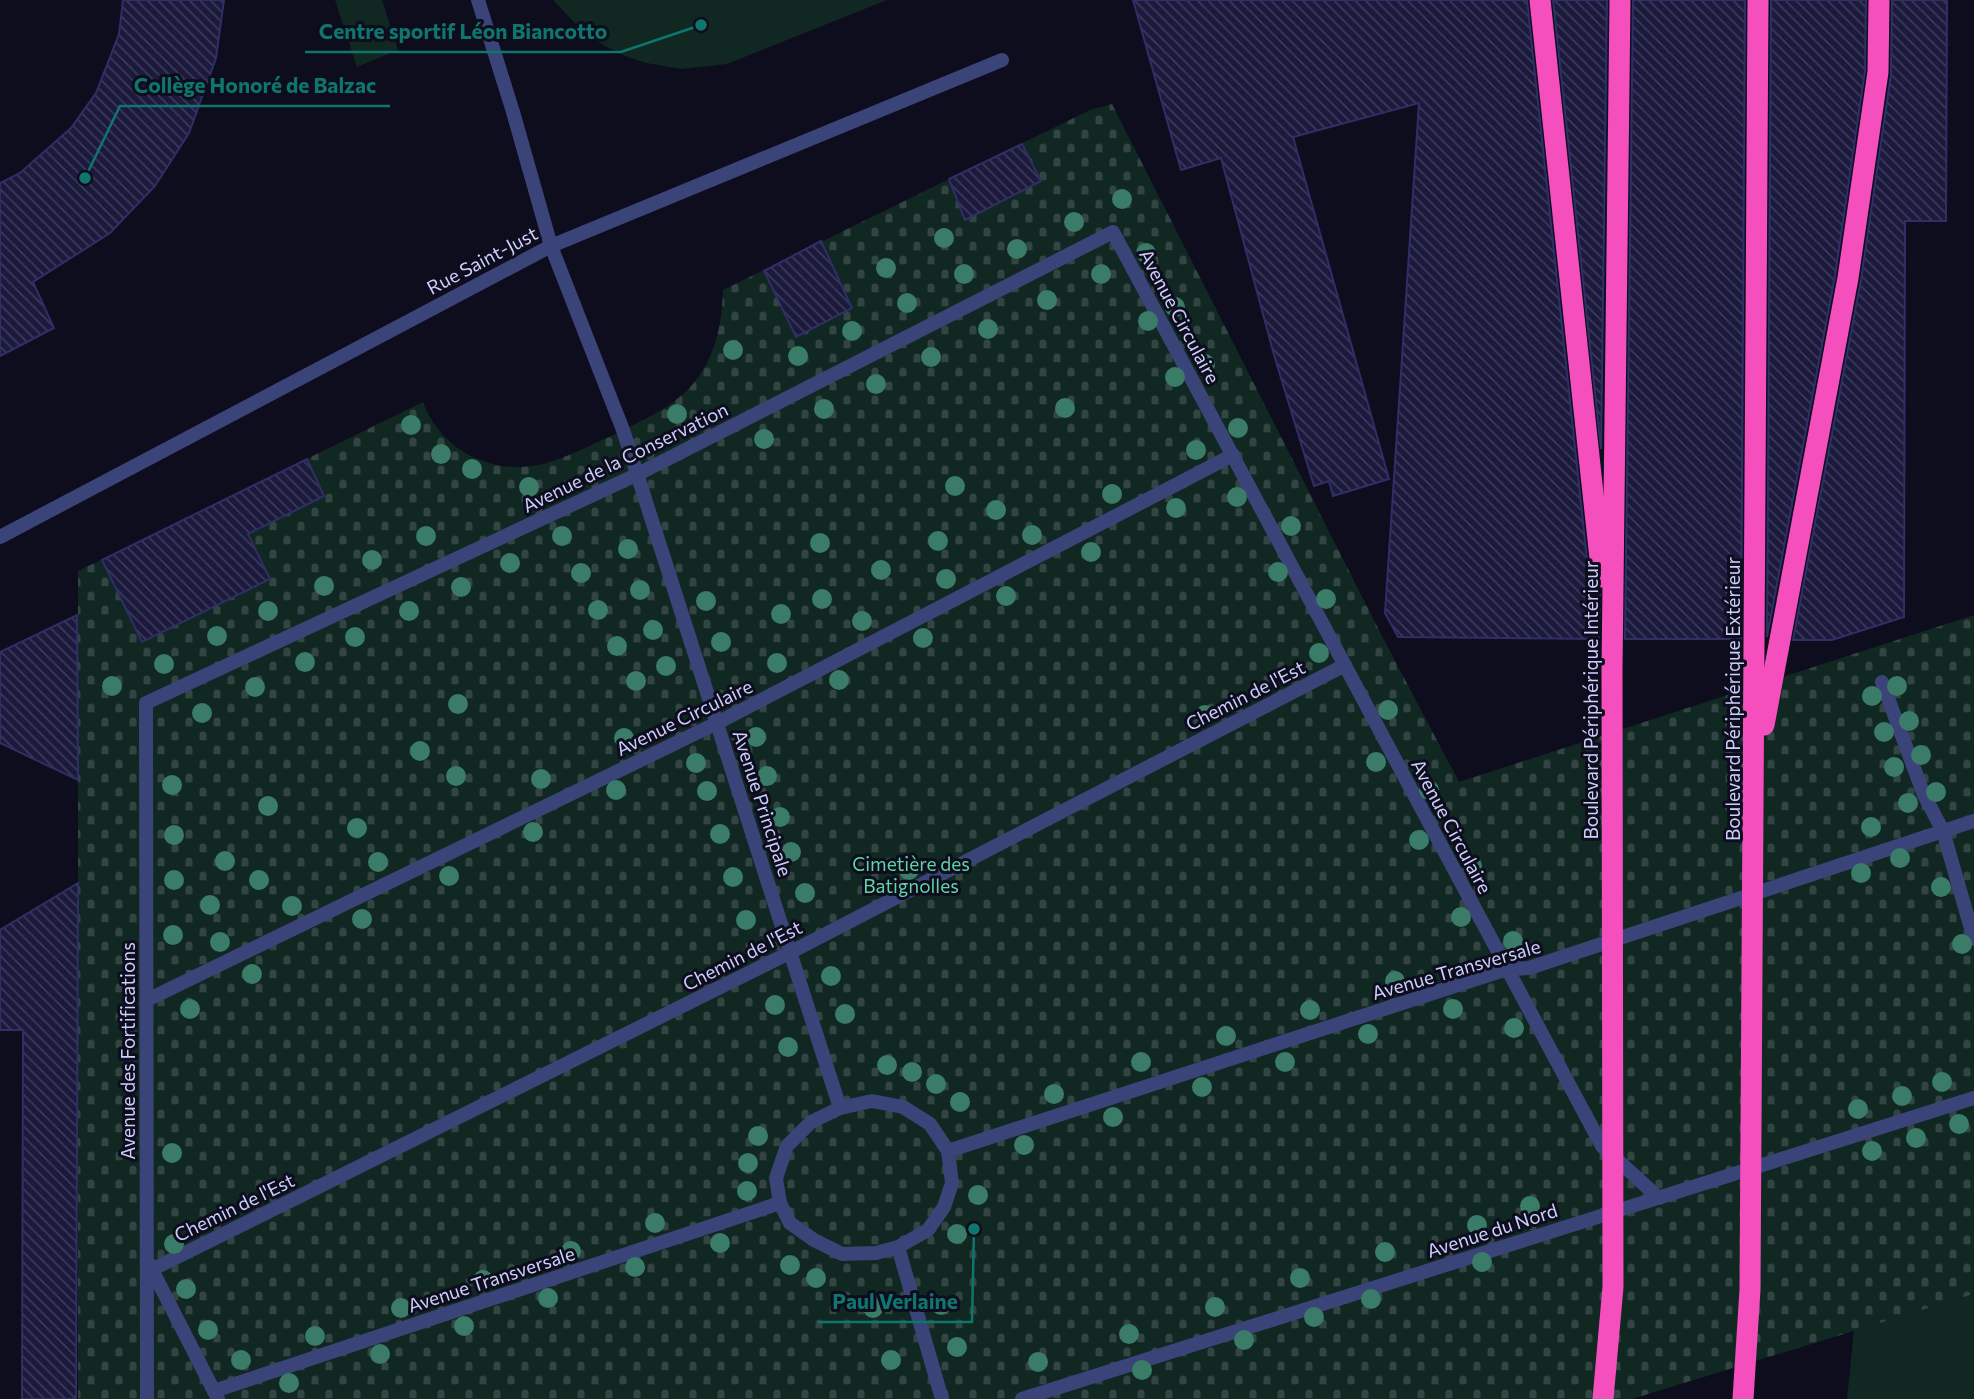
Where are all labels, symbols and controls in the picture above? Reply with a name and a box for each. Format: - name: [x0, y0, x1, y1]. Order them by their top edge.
- callout: Centre sportif Léon Biancotto: [305, 10, 621, 52]
- text: Centre sportif Léon Biancotto: [319, 18, 607, 43]
- callout: Collège Honoré de Balzac: [120, 64, 390, 106]
- text: Collège Honoré de Balzac: [134, 72, 376, 97]
- street label: Rue Saint-Just: [423, 221, 541, 299]
- street label: Avenue Circulaire: [1135, 245, 1225, 387]
- street label: Avenue de la Conservation: [518, 397, 732, 517]
- street label: Boulevard Périphérique Extérieur: [1721, 557, 1744, 841]
- street label: Boulevard Périphérique Intérieur: [1579, 560, 1602, 839]
- street label: Chemin de l'Est: [1181, 655, 1309, 735]
- street label: Avenue Circulaire: [612, 674, 756, 760]
- street label: Avenue Principale: [728, 727, 798, 879]
- street label: Avenue Circulaire: [1407, 755, 1497, 897]
- park label: Cimetière des Batignolles: [852, 852, 970, 897]
- street label: Chemin de l'Est: [678, 915, 806, 995]
- street label: Avenue Transversale: [1369, 934, 1543, 1004]
- street label: Avenue des Fortifications: [116, 942, 139, 1160]
- street label: Chemin de l'Est: [170, 1168, 298, 1246]
- street label: Avenue du Nord: [1424, 1198, 1560, 1262]
- street label: Avenue Transversale: [405, 1241, 577, 1317]
- callout: Paul Verlaine: [818, 1280, 972, 1322]
- text: Paul Verlaine: [832, 1288, 958, 1313]

